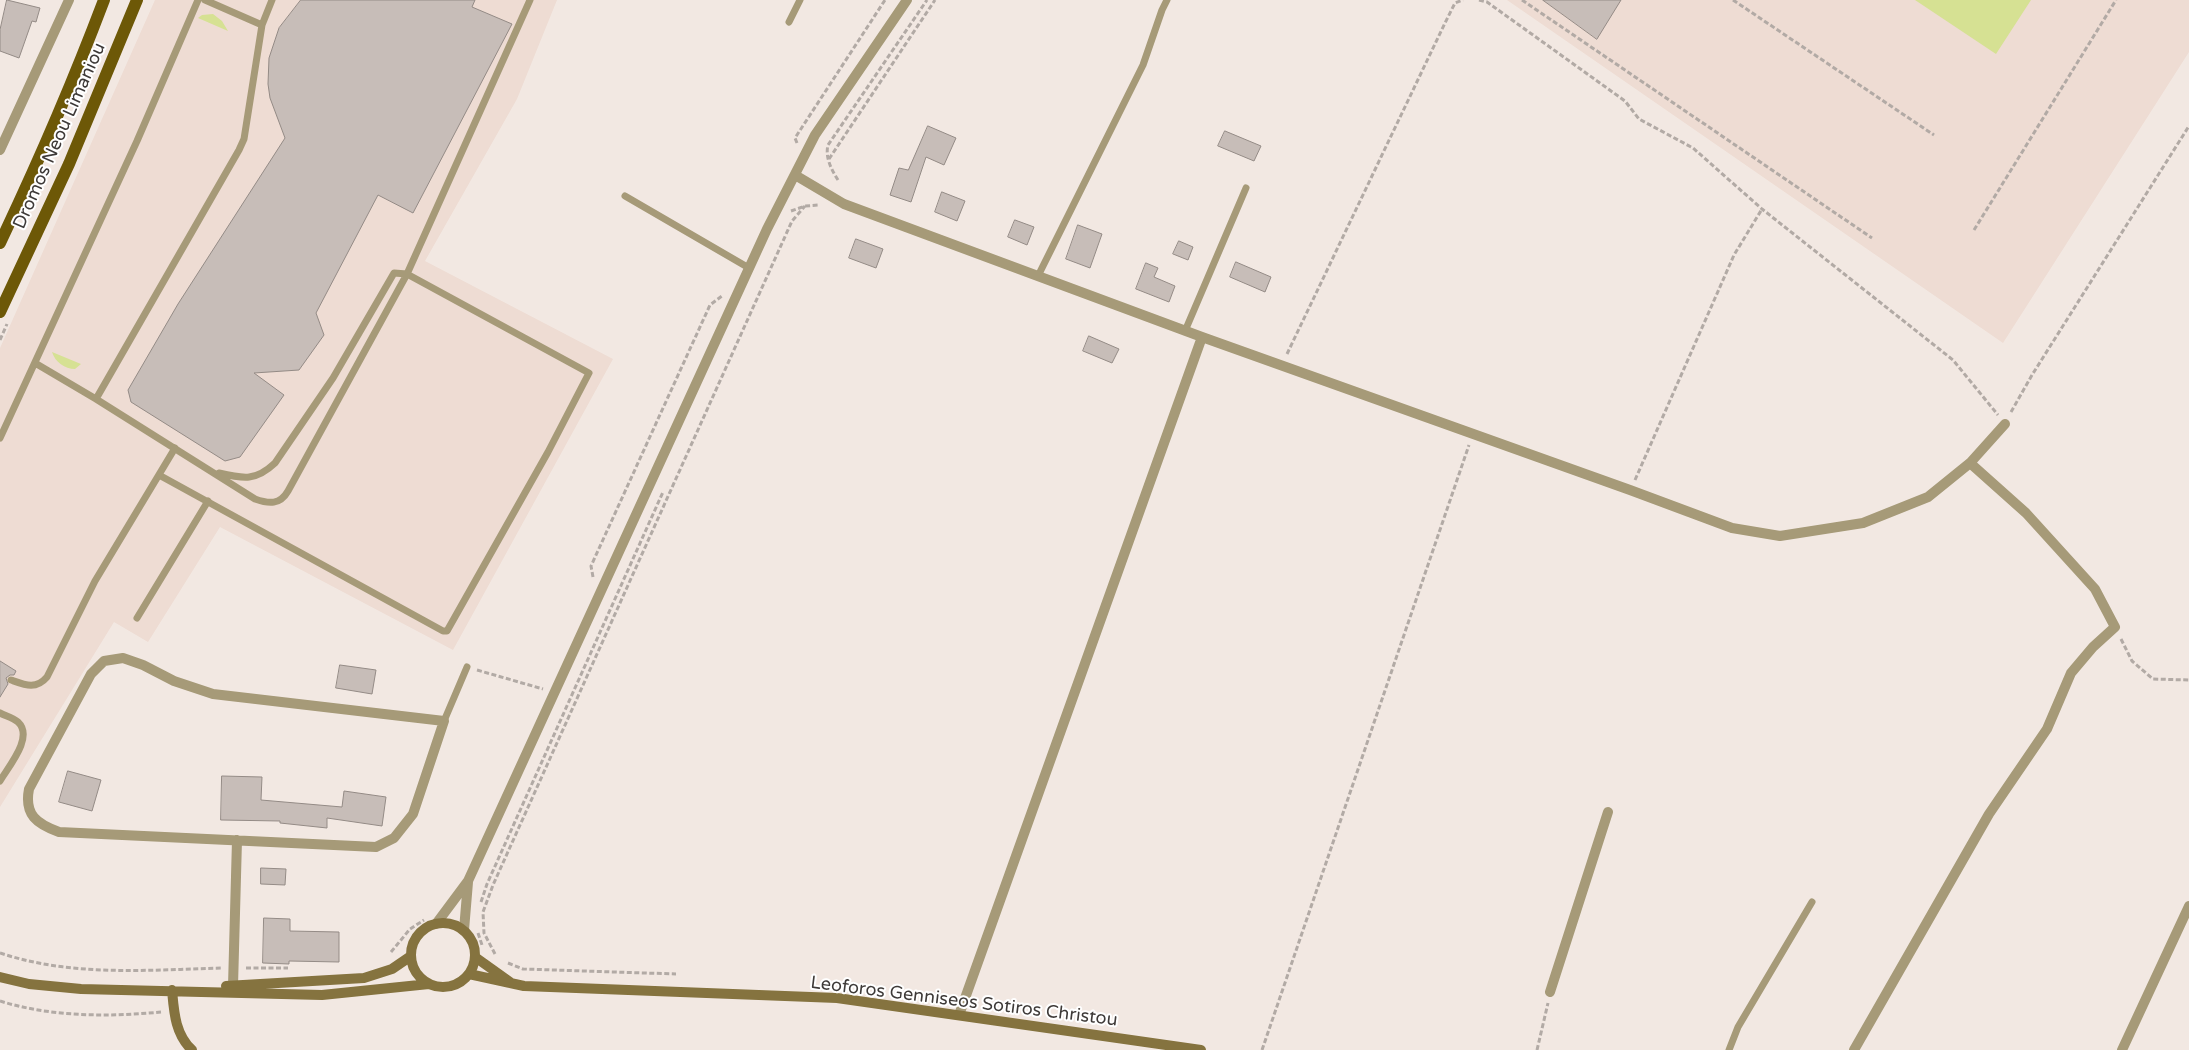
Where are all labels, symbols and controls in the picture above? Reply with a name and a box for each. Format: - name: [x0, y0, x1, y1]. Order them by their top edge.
- street label: Dromos Neou Limaniou: [9, 40, 111, 232]
- street label: Leoforos Genniseos Sotiros Christou: [809, 972, 1119, 1032]

